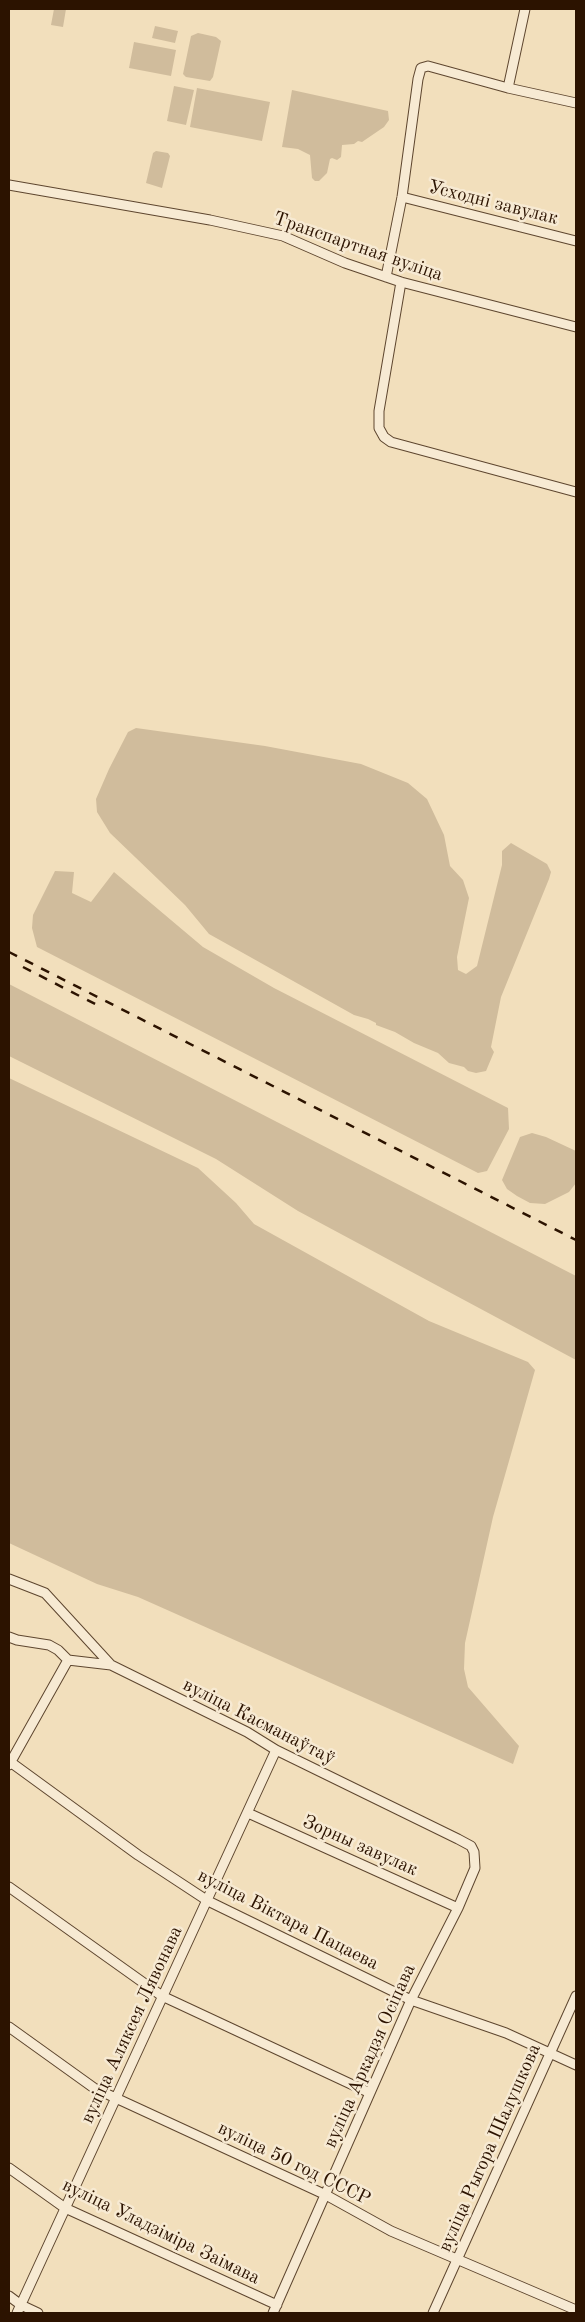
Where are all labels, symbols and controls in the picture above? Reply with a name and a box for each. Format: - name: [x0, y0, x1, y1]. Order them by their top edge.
- street label: Усходні завулак: [426, 176, 560, 230]
- street label: Транспартная вуліца: [270, 207, 446, 287]
- street label: вуліца Касманаўтаў: [179, 1674, 339, 1770]
- street label: Зорны завулак: [299, 1810, 421, 1882]
- street label: вуліца Віктара Пацаева: [194, 1864, 382, 1976]
- street label: вуліца Аляксея Лявонава: [76, 1923, 188, 2127]
- street label: вуліца Аркадзя Осіпава: [319, 1960, 421, 2152]
- street label: вуліца Рыгора Шалушкова: [434, 2040, 546, 2256]
- street label: вуліца 50 год СССР: [214, 2117, 374, 2211]
- street label: вуліца Уладзіміра Заімава: [58, 2174, 264, 2290]

